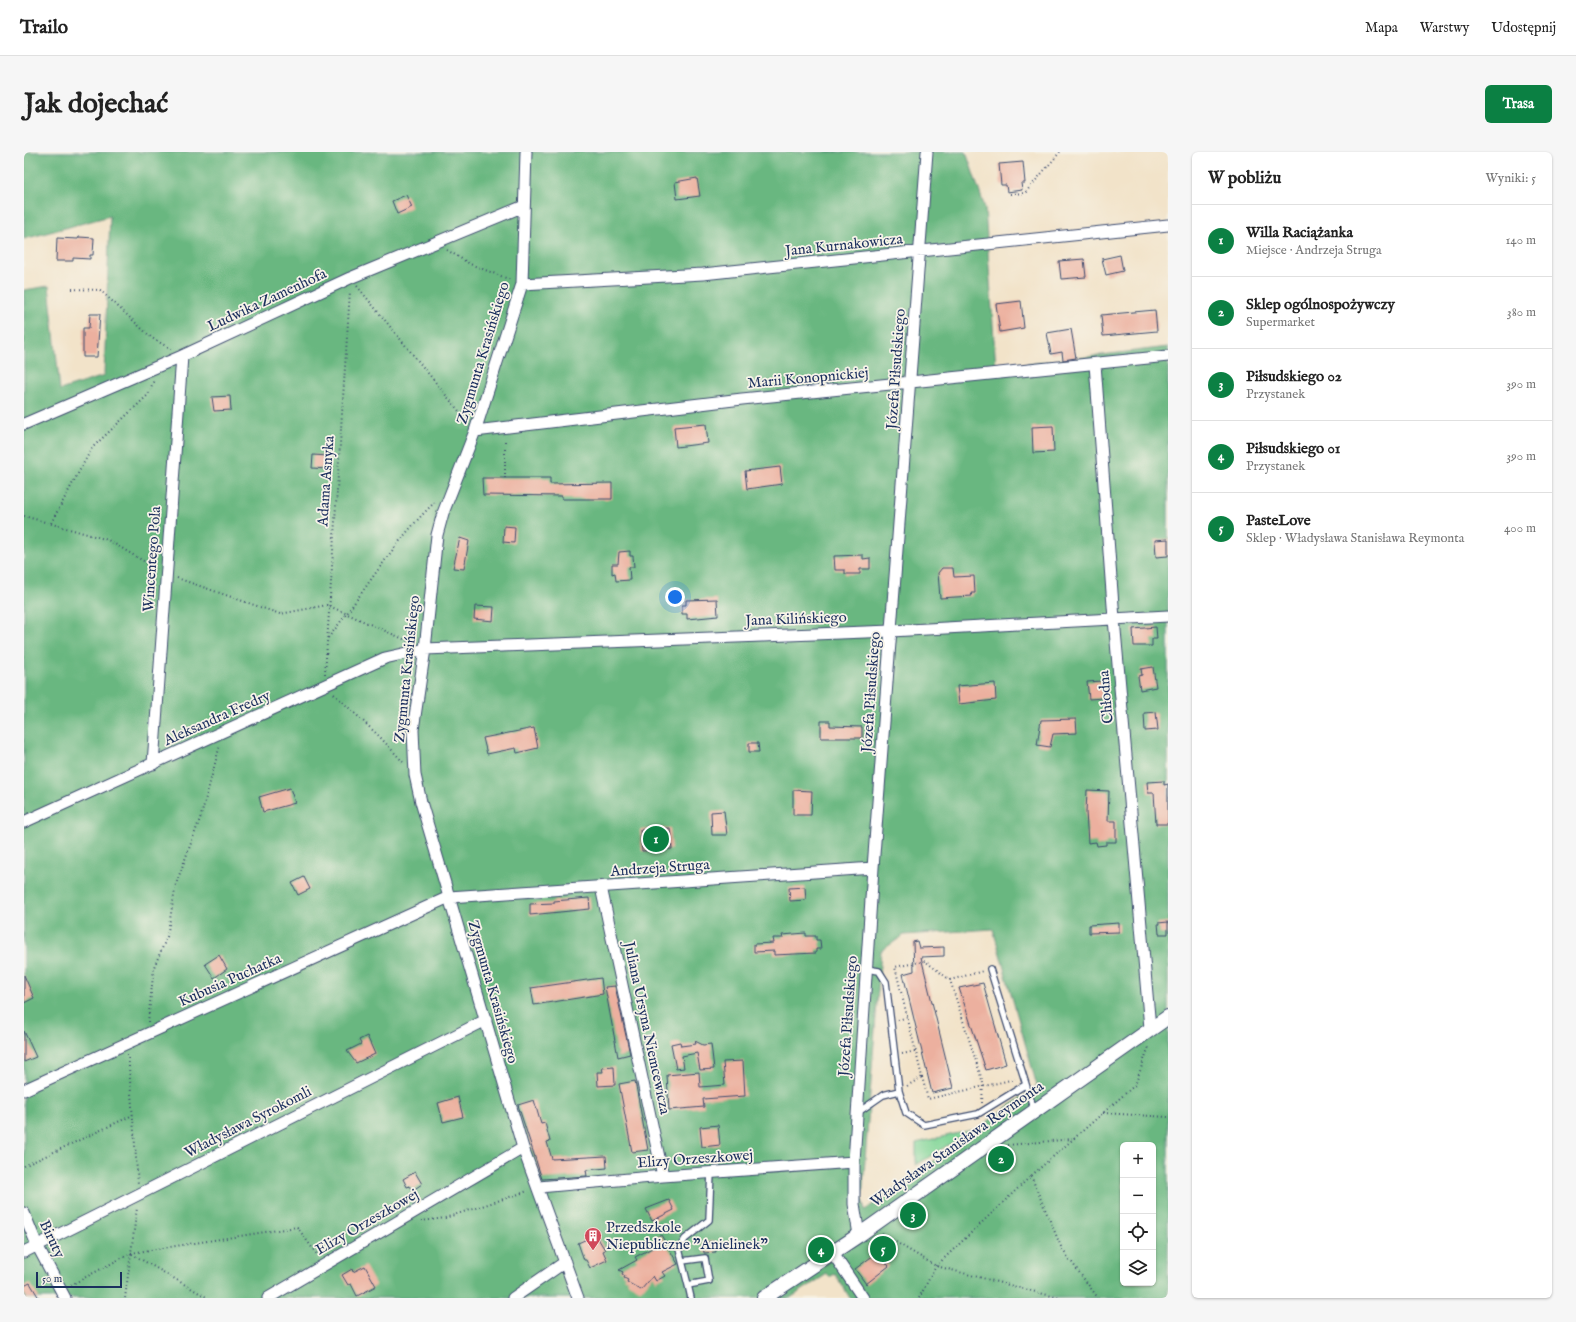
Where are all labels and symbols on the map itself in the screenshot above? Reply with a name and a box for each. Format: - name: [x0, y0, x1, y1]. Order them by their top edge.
- street label: Jana Kurnakowicza: [782, 229, 904, 261]
- street label: Ludwika Zamenhofa: [204, 264, 330, 336]
- street label: Zygmunta Krasińskiego: [452, 279, 514, 427]
- street label: Józefa Piłsudskiego: [882, 308, 910, 432]
- street label: Marii Konopnickiej: [747, 363, 869, 393]
- street label: Adama Asnyka: [313, 434, 339, 528]
- street label: Wincentego Pola: [139, 505, 165, 613]
- your location: [665, 587, 685, 607]
- street label: Zygmunta Krasińskiego: [390, 594, 424, 744]
- street label: Jana Kilińskiego: [743, 608, 847, 630]
- street label: Józefa Piłsudskiego: [857, 631, 885, 755]
- street label: Chłodna: [1094, 669, 1118, 724]
- street label: Aleksandra Fredry: [160, 686, 274, 750]
- pin: 1: [643, 824, 669, 854]
- street label: Andrzeja Struga: [609, 855, 711, 881]
- street label: Zygmunta Krasińskiego: [463, 918, 523, 1066]
- street label: Juliana Ursyna Niemcewicza: [619, 938, 675, 1117]
- street label: Kubusia Puchatka: [176, 949, 285, 1011]
- street label: Józefa Piłsudskiego: [834, 955, 862, 1079]
- street label: Władysława Stanisława Reymonta: [867, 1076, 1048, 1211]
- street label: Władysława Syrokomli: [181, 1082, 315, 1162]
- pin: 2: [988, 1144, 1014, 1174]
- street label: Elizy Orzeszkowej: [636, 1145, 754, 1173]
- street label: Elizy Orzeszkowej: [312, 1185, 422, 1259]
- pin: 3: [900, 1200, 926, 1230]
- street label: Biruty: [35, 1217, 69, 1262]
- place label: Przedszkole Niepubliczne "Anielinek": [606, 1218, 768, 1254]
- building icon: Przedszkole Niepubliczne "Anielinek": [583, 1226, 603, 1251]
- pin: 5: [870, 1234, 896, 1264]
- pin: 4: [808, 1235, 834, 1265]
- scale bar: [36, 1270, 122, 1289]

